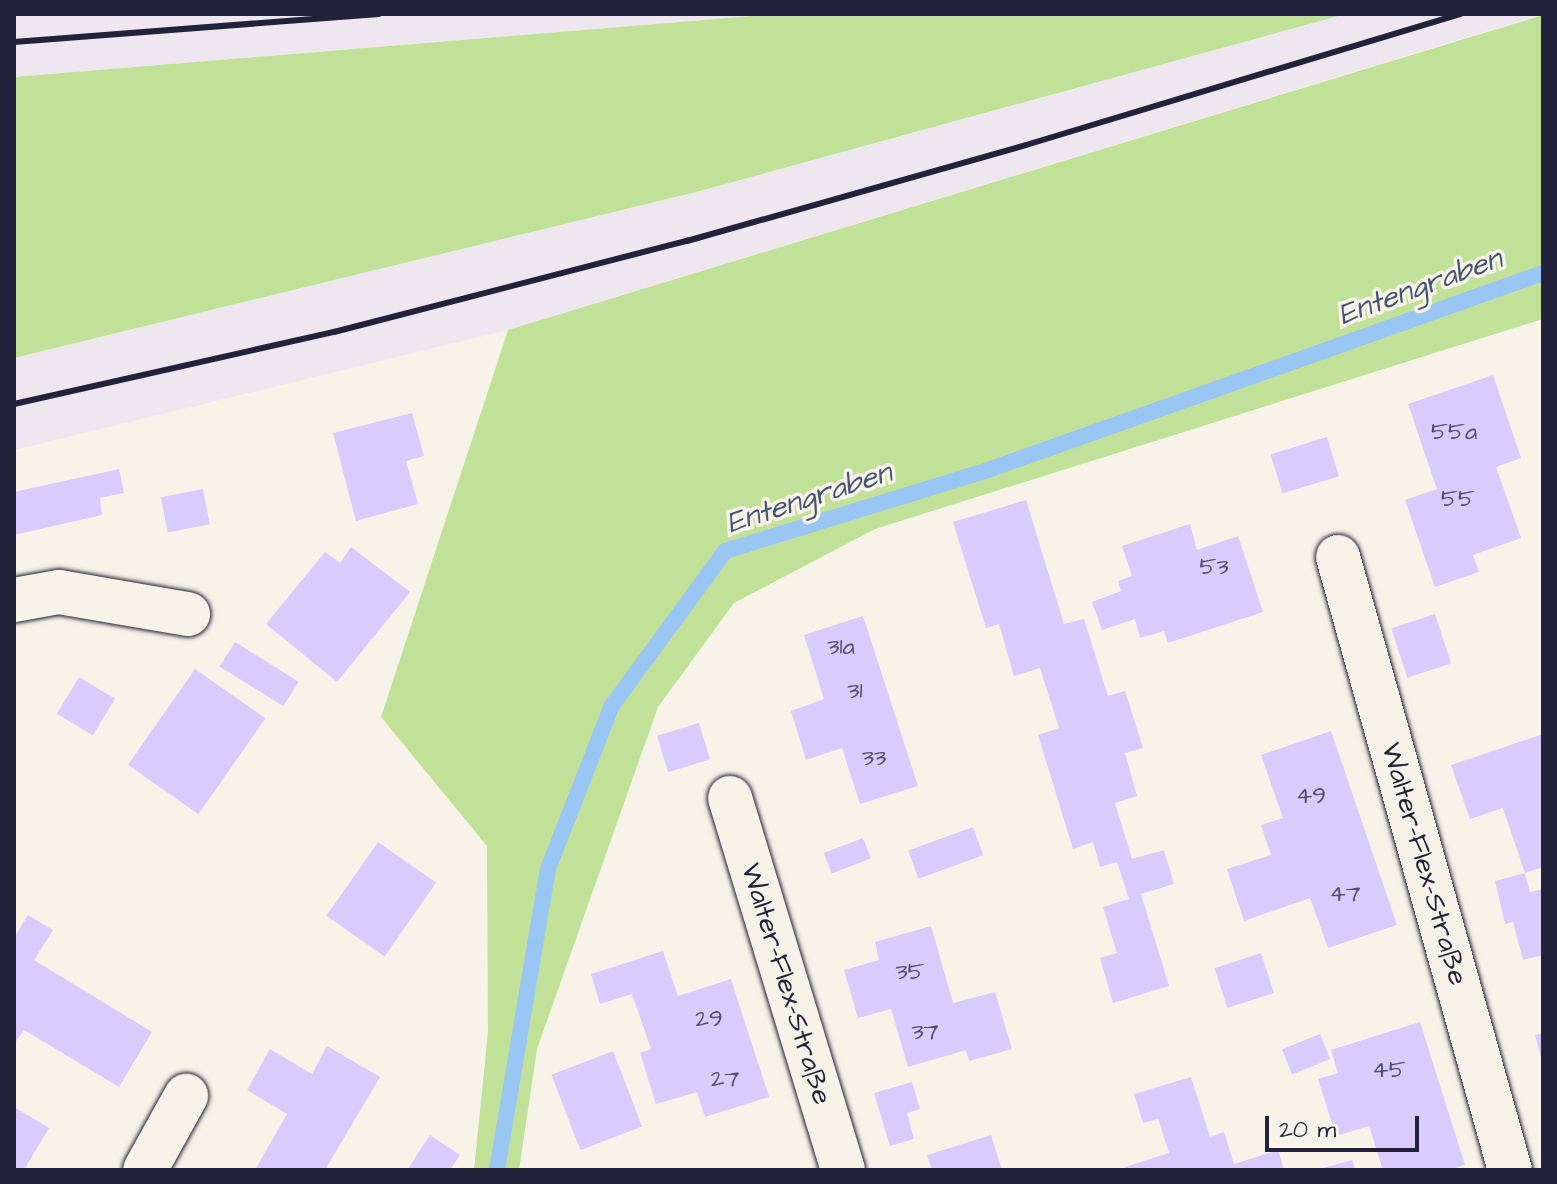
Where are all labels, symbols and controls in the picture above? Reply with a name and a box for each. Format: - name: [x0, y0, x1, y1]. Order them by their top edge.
- water label: Entengraben: [1333, 241, 1507, 333]
- house number: 55a: [1431, 419, 1477, 447]
- water label: Entengraben: [722, 454, 896, 542]
- house number: 55: [1441, 486, 1475, 514]
- house number: 53: [1199, 554, 1229, 582]
- house number: 31a: [827, 634, 855, 662]
- house number: 31: [847, 678, 863, 706]
- street label: Walter-Flex-Straße: [1373, 739, 1475, 989]
- house number: 33: [862, 745, 886, 773]
- house number: 49: [1296, 783, 1326, 811]
- street label: Walter-Flex-Straße: [733, 859, 839, 1109]
- house number: 47: [1329, 881, 1361, 909]
- house number: 35: [895, 959, 925, 987]
- house number: 29: [695, 1006, 723, 1034]
- house number: 37: [912, 1019, 938, 1047]
- house number: 45: [1372, 1057, 1406, 1085]
- house number: 27: [711, 1066, 739, 1094]
- scale bar: [1269, 1100, 1423, 1150]
- text: 20 m: [1279, 1113, 1336, 1147]

